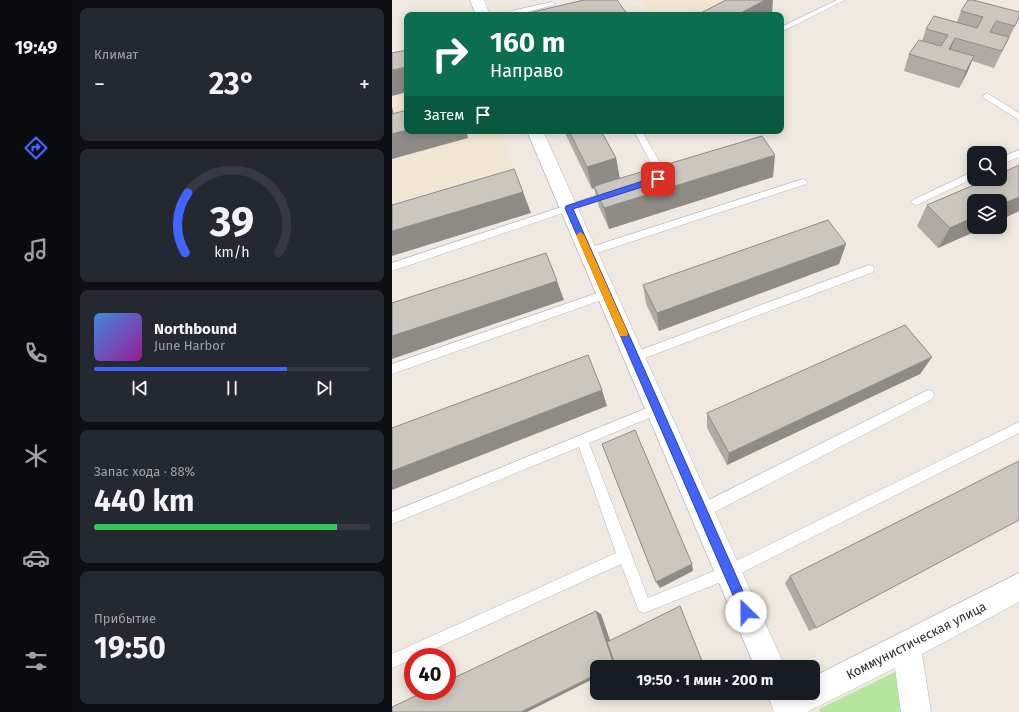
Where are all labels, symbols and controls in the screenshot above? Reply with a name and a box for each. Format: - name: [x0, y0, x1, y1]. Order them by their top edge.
- text: 160 m: [490, 26, 565, 59]
- icon: right: [424, 28, 476, 80]
- text: 19:49: [15, 37, 57, 59]
- text: Климат: [94, 47, 138, 62]
- text: Направо: [490, 60, 564, 82]
- text: 23°: [209, 66, 255, 102]
- text: −: [94, 71, 105, 98]
- text: +: [359, 71, 370, 98]
- icon: arrive: [472, 104, 494, 126]
- text: Затем: [424, 106, 464, 124]
- icon: directions: [22, 134, 50, 162]
- map controls: [967, 146, 1007, 234]
- button: search: [967, 146, 1007, 186]
- pin: [641, 162, 675, 196]
- icon: arrive: [647, 168, 669, 190]
- button: layers: [967, 194, 1007, 234]
- text: 39: [209, 197, 254, 247]
- icon: music: [22, 236, 50, 264]
- text: km/h: [214, 244, 250, 261]
- text: Northbound: [154, 320, 237, 338]
- text: June Harbor: [154, 338, 225, 353]
- icon: phone: [22, 339, 50, 367]
- icon: previous: [129, 377, 151, 399]
- icon: pause: [221, 377, 243, 399]
- icon: next: [313, 377, 335, 399]
- icon: climate: [22, 442, 50, 470]
- text: Запас хода · 88%: [94, 464, 195, 479]
- text: 440 km: [94, 483, 194, 519]
- icon: car: [22, 544, 50, 572]
- position arrow: [725, 591, 767, 633]
- street label: Коммунистическая улица: [844, 599, 989, 682]
- text: Прибытие: [94, 611, 156, 626]
- text: 19:50: [94, 630, 166, 666]
- icon: filters: [22, 647, 50, 675]
- speed limit sign: 40: [404, 648, 456, 700]
- text: 19:50 · 1 мин · 200 m: [636, 671, 774, 689]

